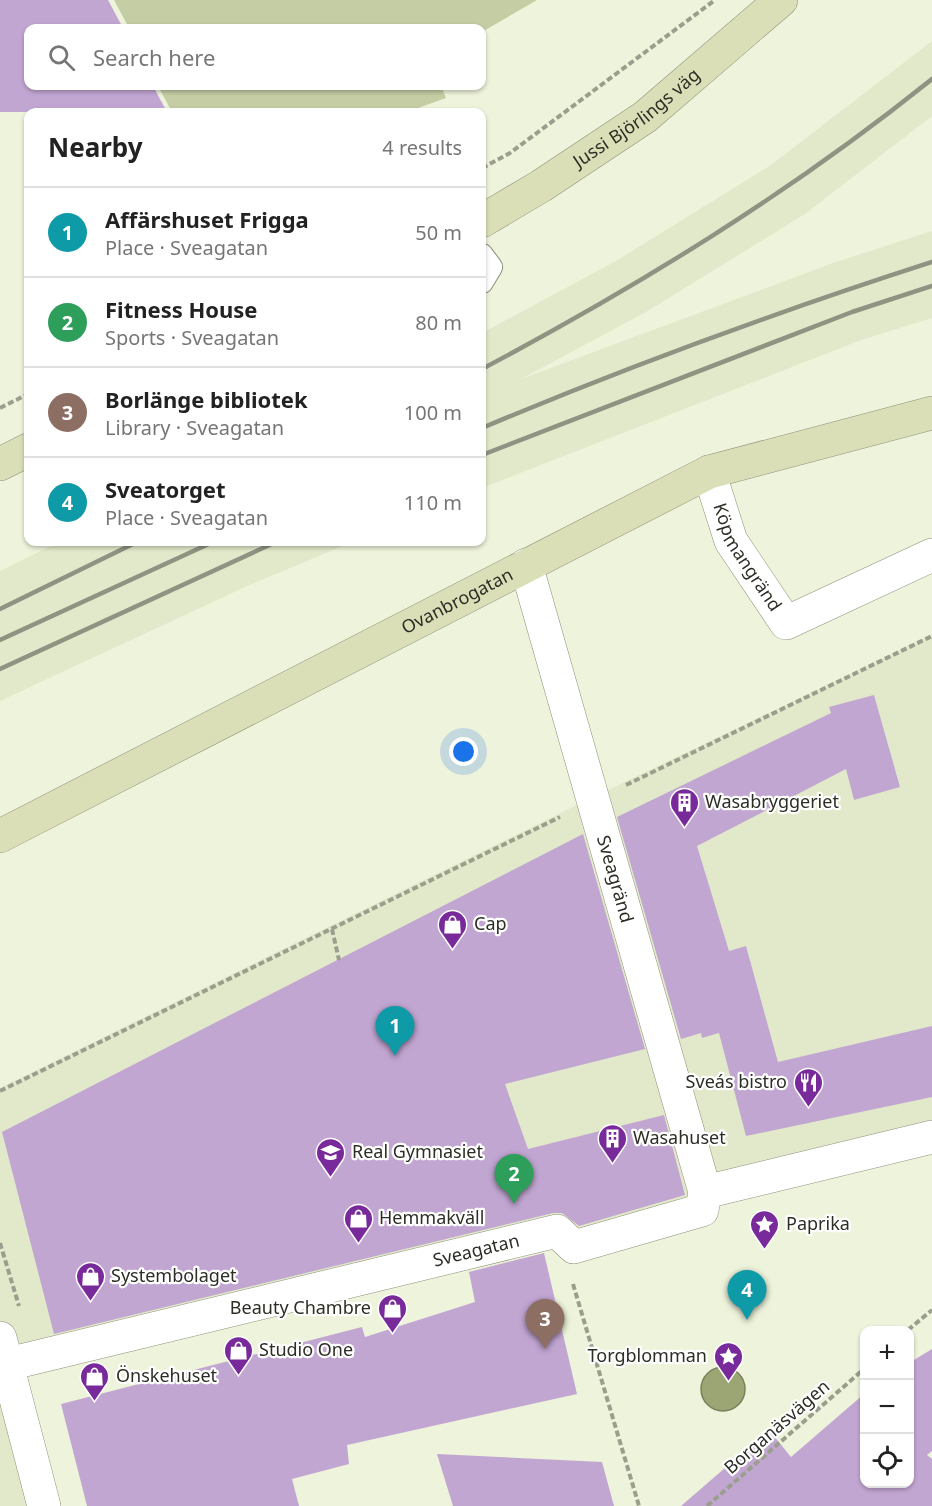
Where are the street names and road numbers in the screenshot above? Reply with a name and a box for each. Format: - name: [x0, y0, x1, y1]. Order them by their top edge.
- street label: Jussi Björlings väg: [566, 62, 704, 174]
- street label: Köpmangränd: [709, 500, 788, 616]
- street label: Ovanbrogatan: [397, 562, 517, 639]
- street label: Sveagränd: [592, 832, 640, 925]
- street label: Sveagatan: [430, 1228, 522, 1272]
- street label: Borganäsvägen: [718, 1374, 834, 1479]

